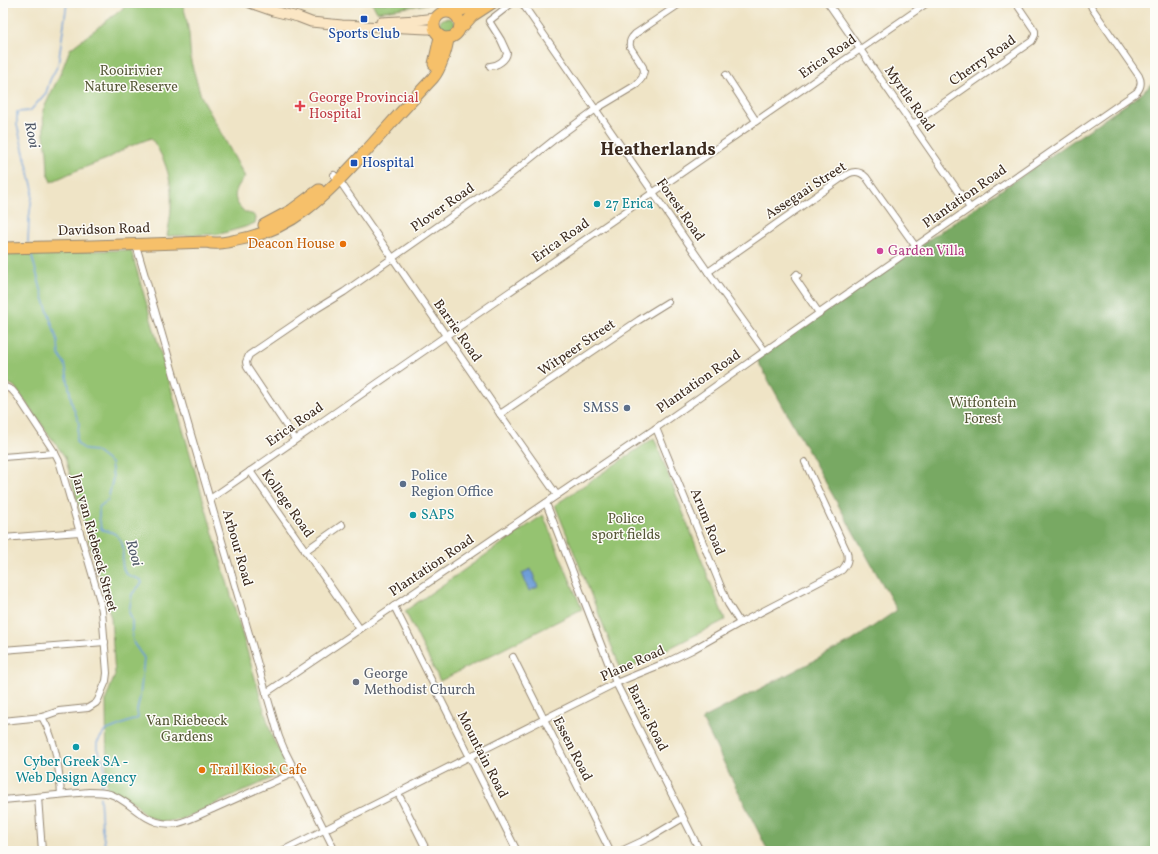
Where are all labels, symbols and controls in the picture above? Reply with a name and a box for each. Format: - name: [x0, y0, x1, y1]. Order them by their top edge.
- marker: Sports Club: [359, 14, 369, 24]
- place label: Sports Club: [328, 25, 400, 44]
- street label: Erica Road: [795, 30, 861, 84]
- street label: Cherry Road: [946, 31, 1020, 91]
- park label: Rooirivier Nature Reserve: [84, 62, 178, 97]
- street label: Myrtle Road: [879, 62, 939, 136]
- place label: George Provincial Hospital: [309, 89, 419, 124]
- marker: George Provincial Hospital: [294, 100, 306, 112]
- water label: Rooi: [18, 120, 44, 150]
- district label: Heatherlands: [600, 138, 716, 163]
- place label: Hospital: [362, 154, 414, 173]
- marker: Hospital: [349, 158, 359, 168]
- street label: Assegaai Street: [762, 158, 850, 224]
- street label: Plantation Road: [919, 161, 1011, 233]
- street label: Forest Road: [651, 175, 709, 245]
- street label: Plover Road: [407, 179, 479, 237]
- place label: 27 Erica: [605, 195, 654, 214]
- marker: 27 Erica: [592, 199, 602, 209]
- street label: Erica Road: [528, 214, 594, 268]
- street label: Davidson Road: [57, 219, 151, 241]
- place label: Deacon House: [248, 235, 335, 254]
- marker: Deacon House: [338, 239, 348, 249]
- place label: Garden Villa: [888, 242, 965, 261]
- marker: Garden Villa: [875, 246, 885, 256]
- street label: Barrie Road: [428, 296, 486, 366]
- street label: Witpeer Street: [535, 315, 619, 381]
- street label: Plantation Road: [653, 346, 745, 418]
- park label: Witfontein Forest: [949, 394, 1017, 429]
- street label: Erica Road: [262, 398, 328, 452]
- place label: SMSS: [583, 399, 619, 418]
- marker: SMSS: [622, 403, 632, 413]
- street label: Kollege Road: [256, 466, 318, 542]
- place label: Police Region Office: [411, 467, 494, 502]
- street label: Jan van Riebeeck Street: [66, 472, 122, 614]
- marker: Police Region Office: [398, 479, 408, 489]
- street label: Arum Road: [685, 486, 729, 558]
- place label: SAPS: [421, 506, 454, 525]
- street label: Arbour Road: [217, 507, 257, 589]
- marker: SAPS: [408, 510, 418, 520]
- park label: Police sport fields: [592, 510, 660, 545]
- street label: Plantation Road: [386, 530, 478, 601]
- water label: Rooi: [119, 537, 147, 569]
- street label: Plane Road: [598, 641, 668, 687]
- place label: George Methodist Church: [364, 665, 475, 700]
- marker: George Methodist Church: [351, 677, 361, 687]
- street label: Barrie Road: [622, 681, 672, 755]
- street label: Mountain Road: [452, 708, 512, 802]
- park label: Van Riebeeck Gardens: [146, 712, 228, 747]
- street label: Essen Road: [548, 714, 596, 784]
- marker: Cyber Greek SA - Web Design Agency: [71, 742, 81, 752]
- place label: Cyber Greek SA - Web Design Agency: [15, 753, 137, 788]
- place label: Trail Kiosk Cafe: [210, 761, 307, 780]
- marker: Trail Kiosk Cafe: [197, 765, 207, 775]

